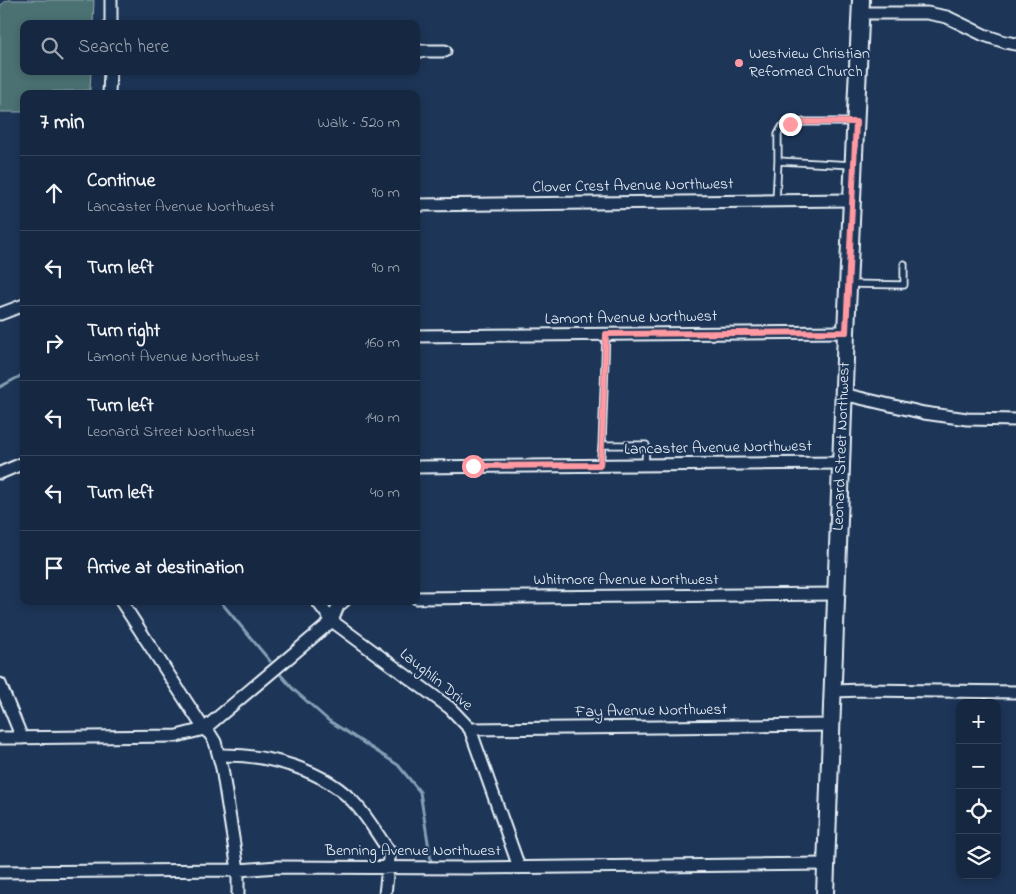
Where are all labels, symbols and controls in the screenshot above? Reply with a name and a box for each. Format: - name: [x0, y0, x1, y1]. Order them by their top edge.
- search box: [20, 20, 420, 75]
- icon: search: [38, 34, 66, 62]
- text: Search here: [78, 34, 169, 61]
- place label: Westview Christian Reformed Church: [749, 42, 870, 84]
- marker: Westview Christian Reformed Church: [733, 57, 745, 69]
- text: 7 min: [40, 108, 84, 138]
- text: Walk · 520 m: [317, 111, 400, 135]
- route end: [779, 113, 802, 136]
- text: Continue: [87, 168, 155, 195]
- street label: Clover Crest Avenue Northwest: [532, 172, 734, 200]
- icon: ahead: [40, 179, 68, 207]
- text: 90 m: [372, 181, 400, 205]
- text: Lancaster Avenue Northwest: [87, 195, 275, 219]
- icon: left: [40, 254, 68, 282]
- text: Turn left: [87, 255, 154, 282]
- text: 90 m: [372, 256, 400, 280]
- street label: Lamont Avenue Northwest: [544, 304, 718, 332]
- text: Turn right: [87, 318, 160, 345]
- icon: right: [40, 329, 68, 357]
- text: 160 m: [365, 331, 400, 355]
- text: Lamont Avenue Northwest: [87, 345, 260, 369]
- street label: Leonard Street Northwest: [827, 361, 857, 531]
- text: Turn left: [87, 393, 154, 420]
- icon: left: [40, 404, 68, 432]
- text: 140 m: [365, 406, 400, 430]
- text: Leonard Street Northwest: [87, 420, 255, 444]
- street label: Lancaster Avenue Northwest: [624, 434, 813, 462]
- route start: [462, 455, 485, 478]
- icon: left: [40, 479, 68, 507]
- text: Turn left: [87, 480, 154, 507]
- text: 40 m: [370, 481, 400, 505]
- icon: arrive: [40, 554, 68, 582]
- text: Arrive at destination: [87, 555, 244, 582]
- street label: Whitmore Avenue Northwest: [533, 568, 719, 592]
- street label: Laughlin Drive: [394, 643, 479, 718]
- street label: Fay Avenue Northwest: [574, 698, 728, 724]
- map controls: [956, 699, 1001, 879]
- button: +: [956, 699, 1001, 744]
- button: −: [956, 744, 1001, 789]
- button: locate: [956, 789, 1001, 834]
- button: layers: [956, 834, 1001, 879]
- street label: Benning Avenue Northwest: [324, 839, 502, 863]

